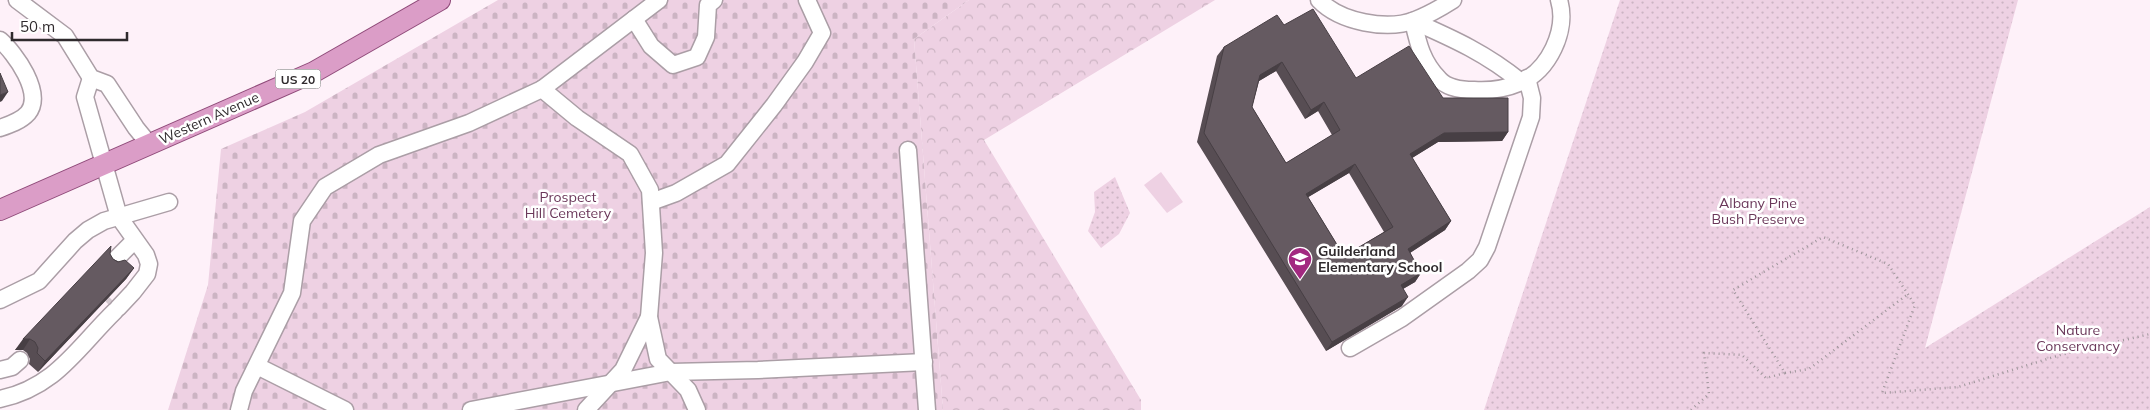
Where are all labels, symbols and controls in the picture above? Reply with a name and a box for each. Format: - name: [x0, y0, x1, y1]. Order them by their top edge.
- scale bar: [12, 10, 128, 42]
- text: 50 m: [20, 17, 55, 36]
- road number: US 20: [276, 70, 320, 88]
- street label: Western Avenue: [156, 88, 262, 148]
- park label: Prospect Hill Cemetery: [525, 188, 612, 222]
- park label: Albany Pine Bush Preserve: [1712, 194, 1805, 228]
- place label: Guilderland Elementary School: [1318, 242, 1442, 276]
- school or university icon: Guilderland Elementary School: [1287, 246, 1313, 280]
- park label: Nature Conservancy: [2036, 321, 2120, 355]

